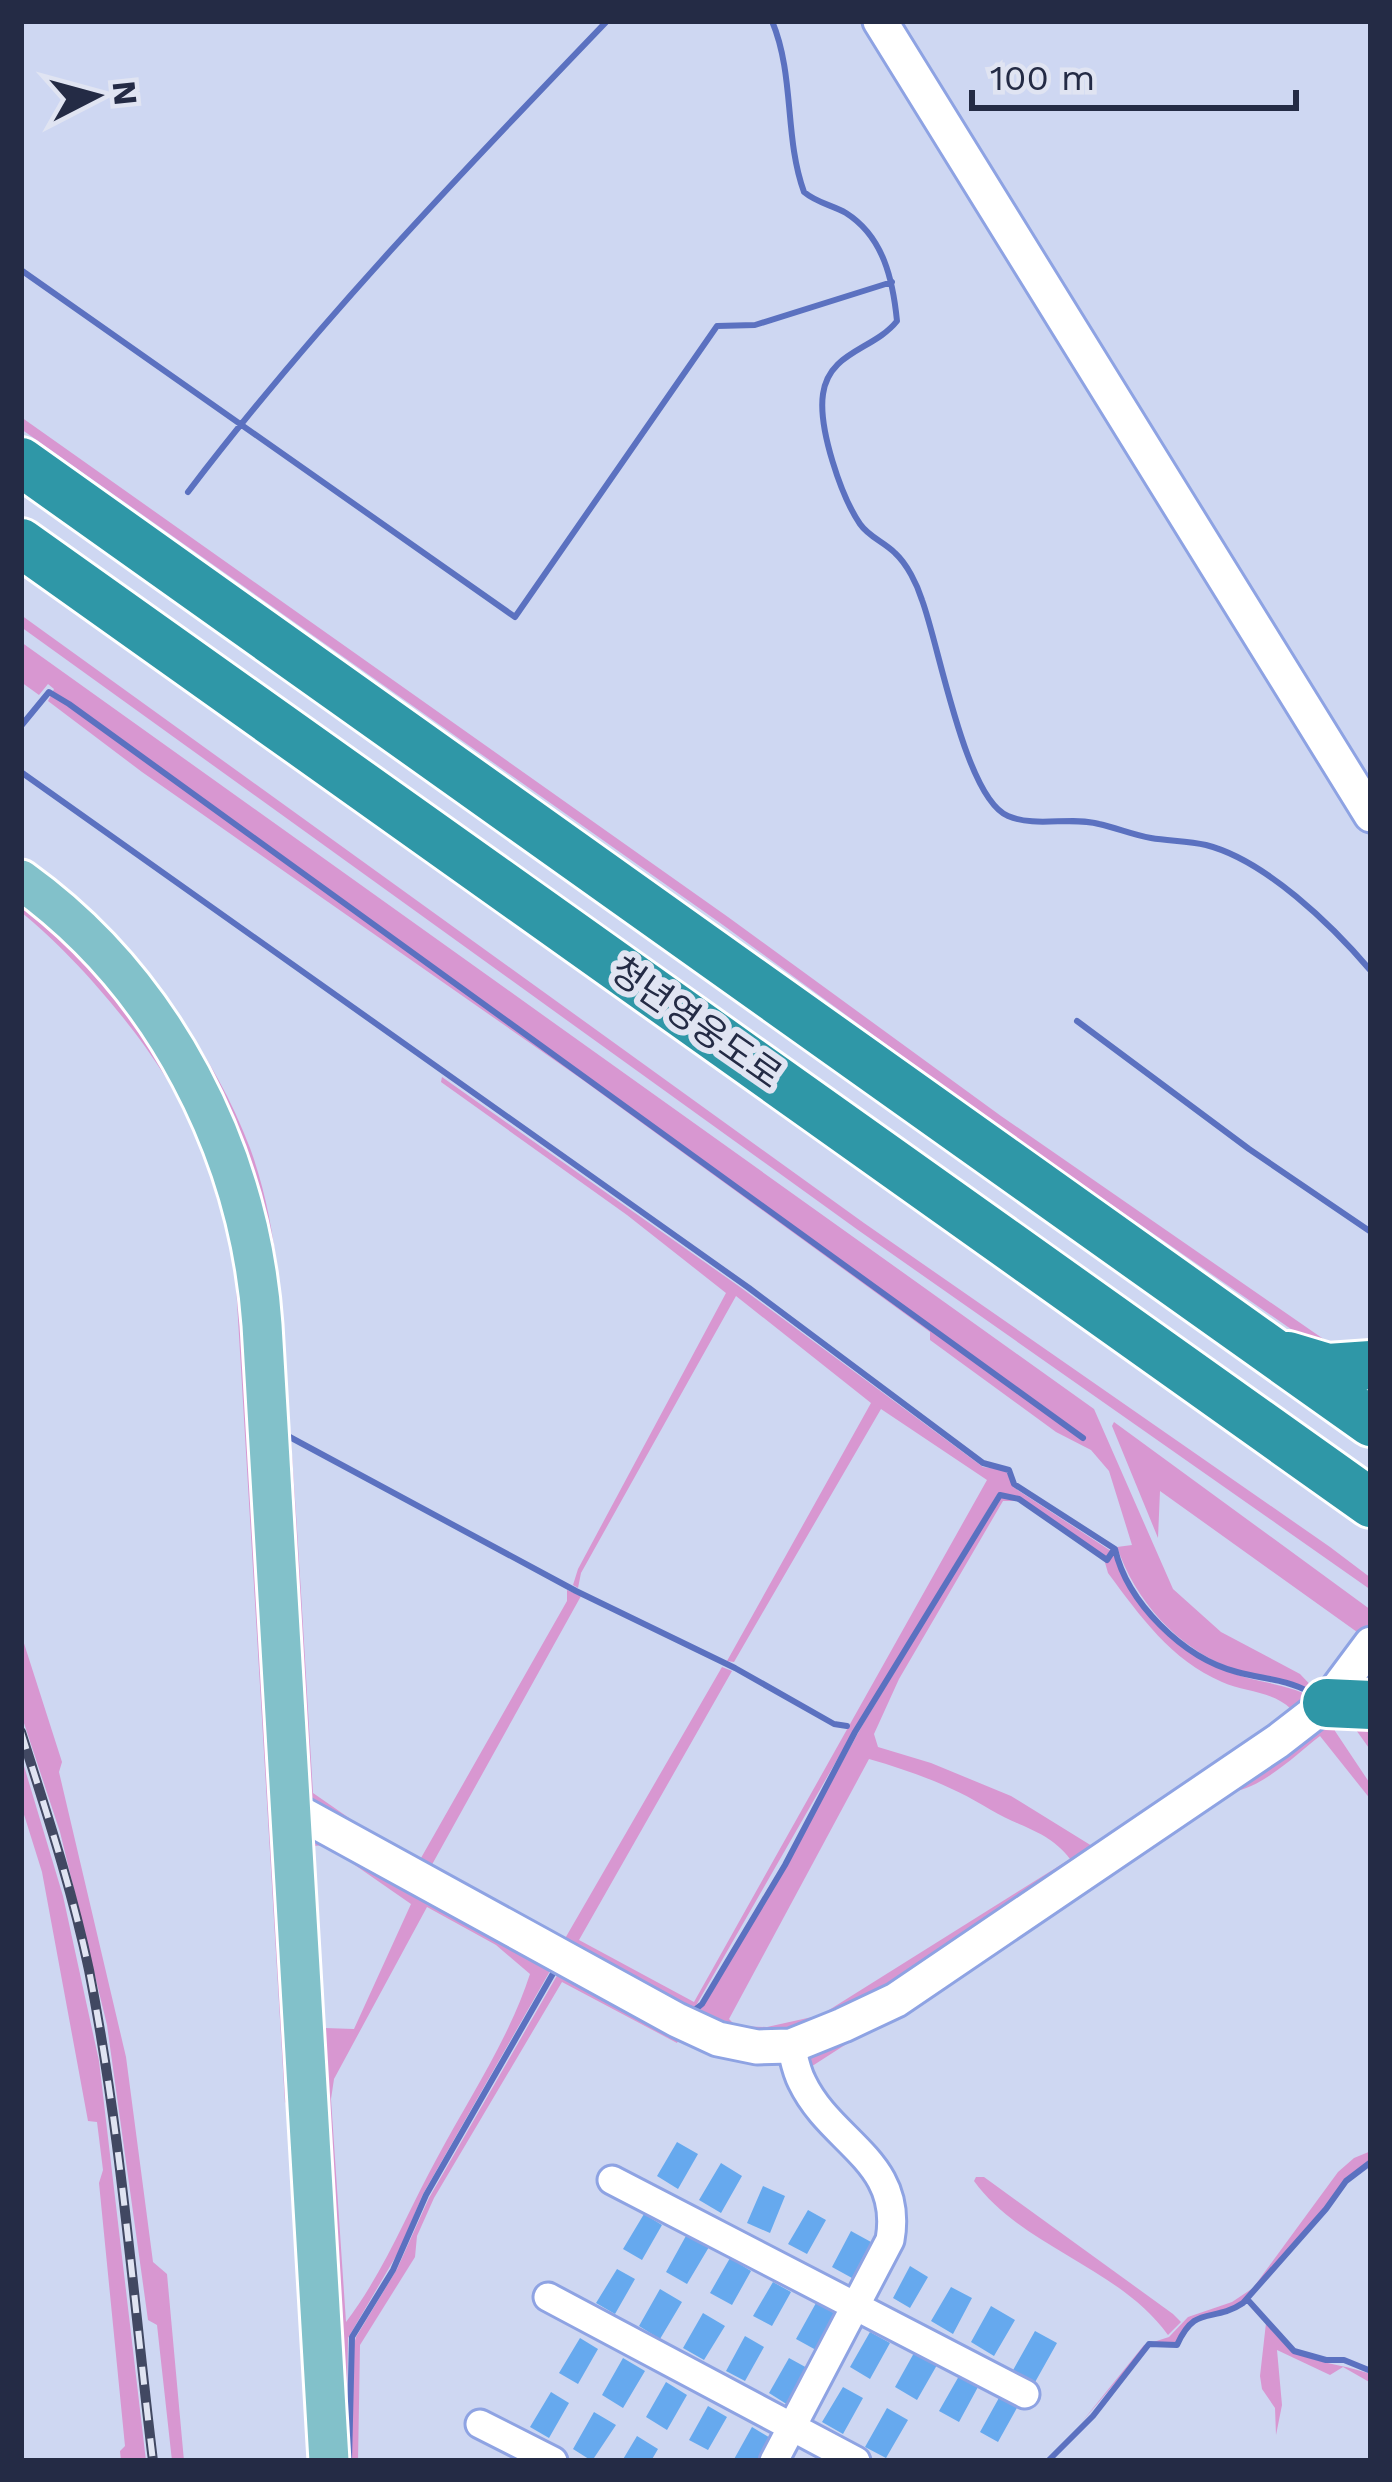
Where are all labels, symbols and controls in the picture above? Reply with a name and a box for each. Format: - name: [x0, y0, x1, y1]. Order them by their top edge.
- north arrow: [36, 36, 156, 156]
- scale bar: [972, 36, 1296, 110]
- text: 100 m: [990, 57, 1095, 99]
- text: N: [105, 79, 146, 107]
- street label: 청년영웅도로: [603, 949, 789, 1097]

